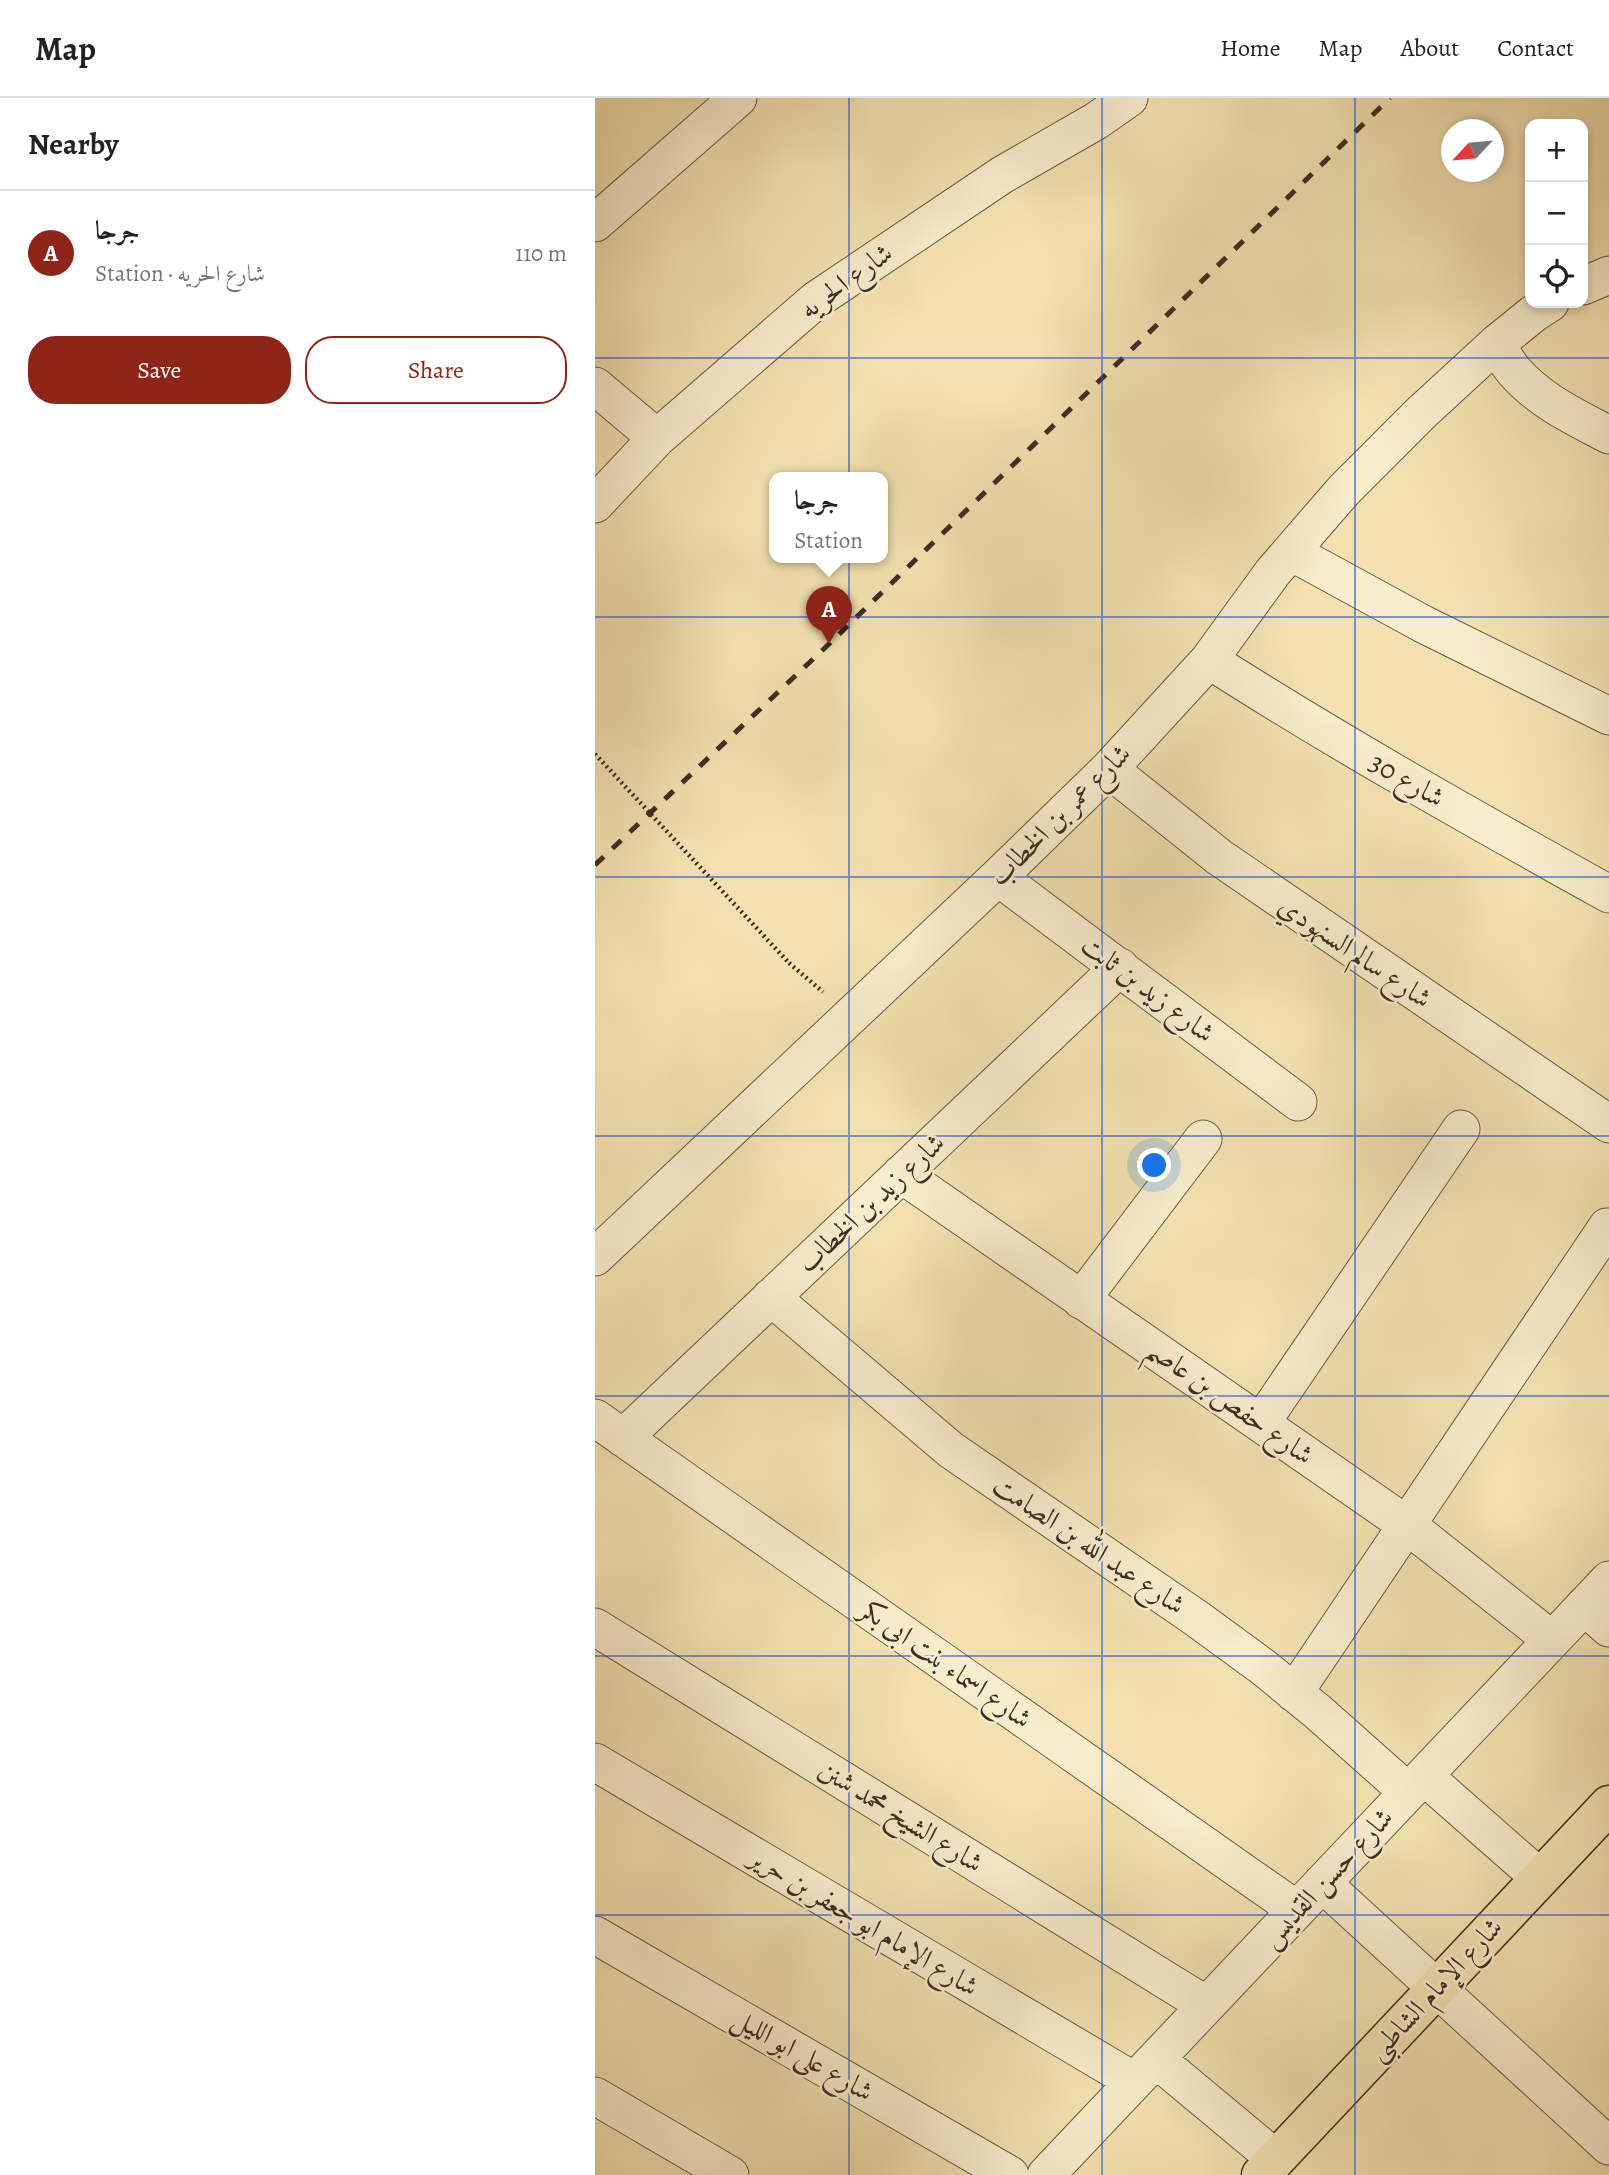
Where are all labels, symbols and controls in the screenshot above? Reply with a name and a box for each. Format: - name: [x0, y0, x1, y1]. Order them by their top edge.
- text: Map: [35, 26, 96, 71]
- text: Home: [1220, 32, 1281, 64]
- text: Map: [1319, 32, 1363, 64]
- text: About: [1401, 32, 1459, 64]
- text: Contact: [1497, 32, 1574, 64]
- north arrow: [1441, 119, 1504, 182]
- map controls: [1525, 119, 1588, 308]
- button: +: [1525, 119, 1588, 182]
- text: Nearby: [28, 124, 119, 164]
- button: −: [1525, 182, 1588, 245]
- text: جرجا: [95, 213, 140, 248]
- street label: شارع الحريه: [792, 234, 903, 331]
- text: A: [44, 238, 58, 269]
- text: 110 m: [515, 238, 567, 269]
- button: locate: [1525, 245, 1588, 308]
- text: Station · شارع الحريه: [95, 258, 265, 289]
- button: Save: [28, 336, 291, 404]
- button: Share: [305, 336, 567, 404]
- popup: [769, 472, 888, 563]
- text: جرجا: [794, 483, 839, 518]
- text: Station: [794, 525, 863, 556]
- pin: A: [806, 586, 852, 644]
- street label: شارع عمر بن الخطاب: [980, 735, 1142, 897]
- street label: شارع 30: [1361, 743, 1451, 820]
- street label: شارع سالم السنهودي: [1268, 887, 1439, 1022]
- street label: شارع زيد بن ثابت: [1071, 926, 1223, 1055]
- street label: شارع زيد بن الخطاب: [789, 1125, 956, 1284]
- your location: [1137, 1148, 1171, 1182]
- street label: شارع حفص بن عاصم: [1134, 1330, 1321, 1480]
- street label: شارع عبد الله بن الصامت: [983, 1464, 1195, 1627]
- street label: شارع اسماء بنت ابى بكر: [848, 1589, 1040, 1741]
- street label: شارع الشيخ محمد شنن: [809, 1750, 991, 1886]
- street label: شارع حسن القديس: [1252, 1800, 1405, 1959]
- street label: شارع الإمام ابو جعفر بن حرير: [737, 1837, 986, 2010]
- street label: شارع الإمام الشاطبى: [1359, 1909, 1515, 2072]
- street label: شارع على ابو الليل: [723, 1999, 881, 2114]

